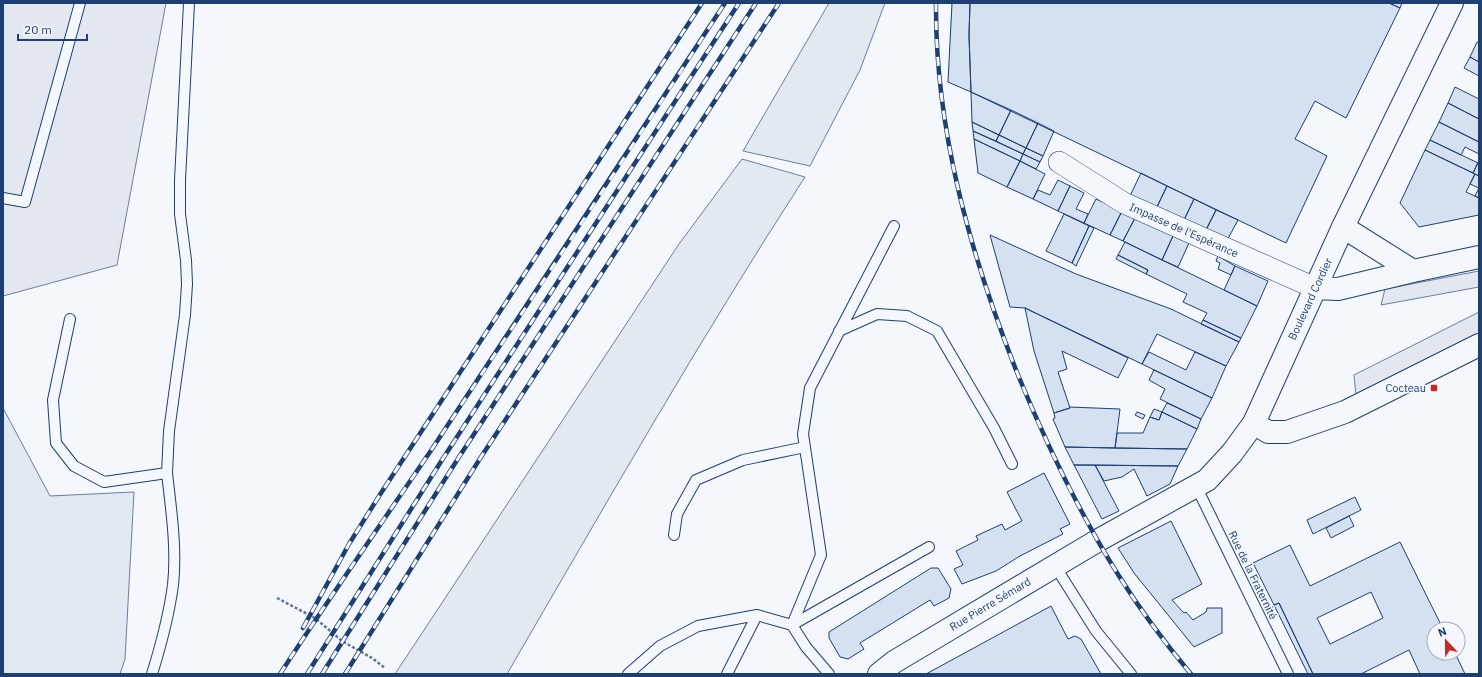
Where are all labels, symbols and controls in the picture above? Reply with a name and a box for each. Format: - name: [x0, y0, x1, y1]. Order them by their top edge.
- scale bar: [18, 16, 87, 42]
- text: 20 m: [24, 22, 52, 37]
- street label: Impasse de l'Espérance: [1127, 200, 1241, 260]
- street label: Boulevard Cordier: [1285, 256, 1335, 342]
- place label: Cocteau: [1385, 381, 1426, 395]
- marker: Cocteau: [1429, 383, 1439, 393]
- street label: Rue de la Fraternité: [1225, 528, 1281, 622]
- street label: Rue Pierre Sémard: [947, 574, 1033, 634]
- north arrow: [1426, 621, 1466, 661]
- text: N: [1436, 624, 1449, 640]

